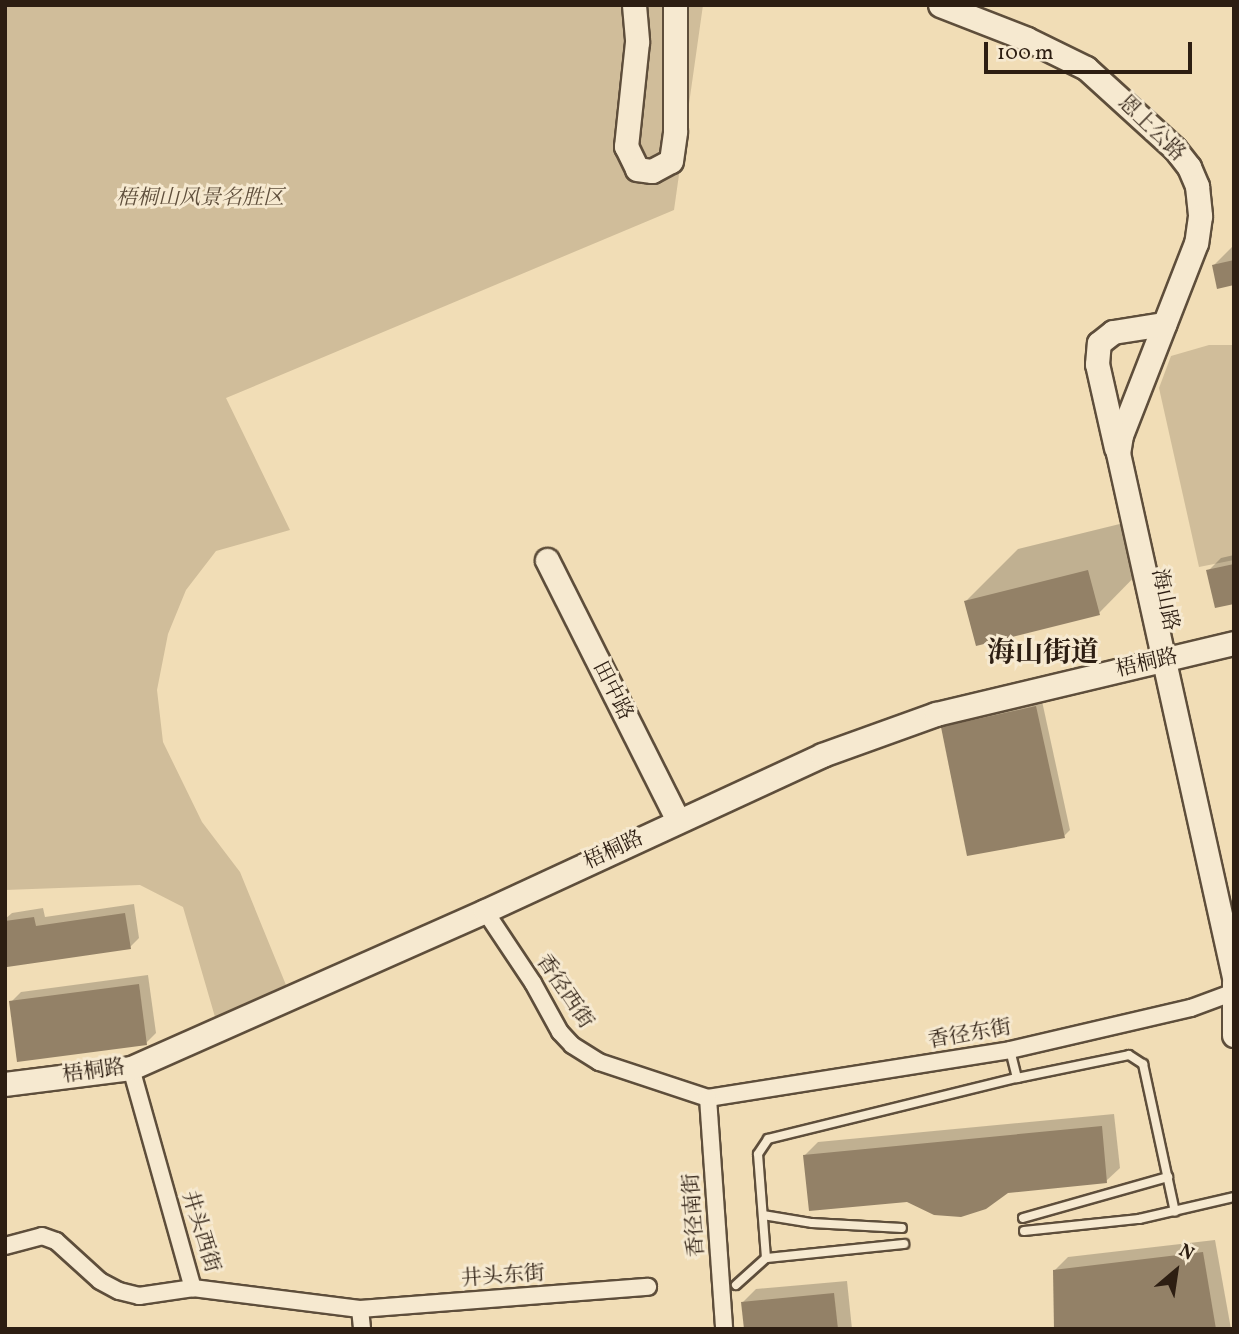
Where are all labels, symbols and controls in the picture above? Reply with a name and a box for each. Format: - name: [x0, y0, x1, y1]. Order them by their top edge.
- scale bar: [987, 28, 1195, 72]
- text: 100 m: [997, 39, 1054, 68]
- street label: 恩上公路: [1112, 91, 1190, 167]
- park label: 梧桐山风景名胜区: [116, 186, 284, 212]
- street label: 海山路: [1145, 567, 1183, 633]
- district label: 海山街道: [987, 637, 1099, 671]
- street label: 梧桐路: [1113, 645, 1181, 683]
- street label: 田中路: [586, 657, 638, 725]
- street label: 梧桐路: [580, 826, 648, 876]
- street label: 香径西街: [530, 950, 598, 1034]
- street label: 香径东街: [926, 1015, 1014, 1055]
- street label: 梧桐路: [61, 1055, 127, 1089]
- street label: 香径南街: [680, 1172, 710, 1258]
- street label: 井头西街: [176, 1188, 224, 1276]
- north arrow: [1141, 1236, 1211, 1306]
- text: N: [1174, 1238, 1199, 1267]
- street label: 井头东街: [460, 1262, 546, 1292]

